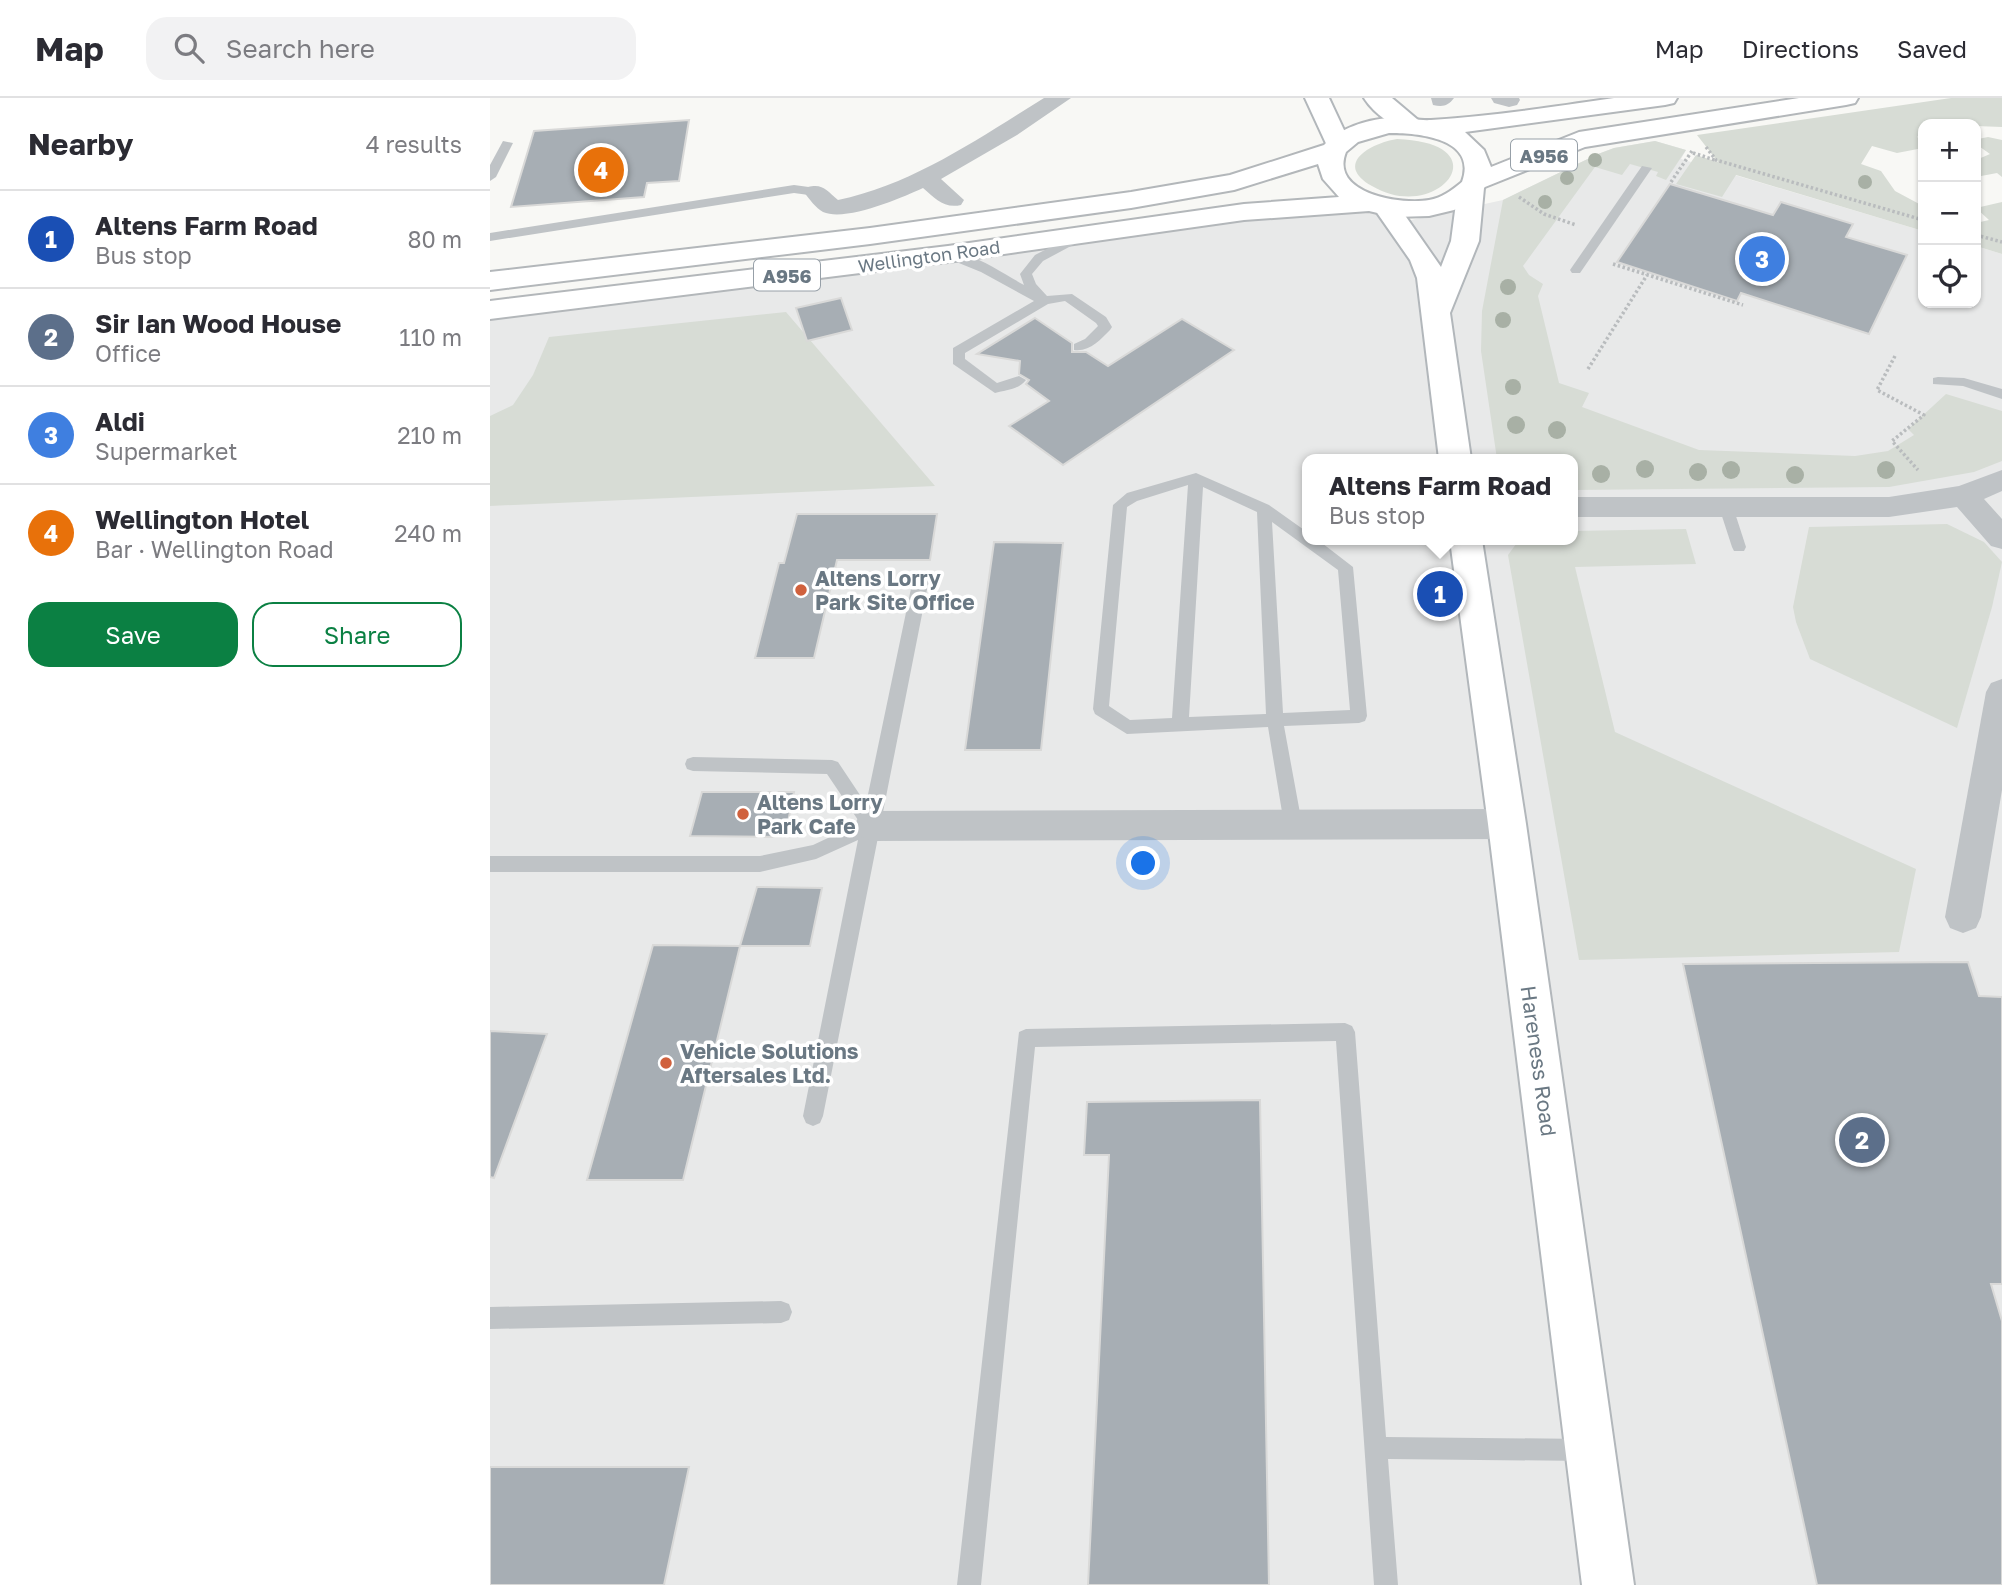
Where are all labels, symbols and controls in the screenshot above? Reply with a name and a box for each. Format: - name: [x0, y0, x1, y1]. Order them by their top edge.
- search box: [146, 17, 636, 80]
- text: Map: [35, 29, 104, 68]
- icon: search: [170, 29, 208, 67]
- text: Search here: [226, 33, 375, 64]
- text: Map: [1655, 34, 1704, 63]
- text: Directions: [1742, 34, 1859, 63]
- text: Saved: [1897, 34, 1967, 63]
- map controls: [1918, 119, 1981, 308]
- button: +: [1918, 119, 1981, 182]
- text: Nearby: [28, 126, 133, 162]
- text: 4 results: [366, 130, 462, 158]
- road number: A956: [1511, 139, 1577, 170]
- pin: 4: [578, 144, 624, 196]
- button: −: [1918, 182, 1981, 245]
- text: Altens Farm Road: [95, 210, 318, 241]
- text: 1: [45, 225, 57, 253]
- text: 80 m: [408, 225, 462, 253]
- pin: 3: [1739, 233, 1785, 285]
- street label: Wellington Road: [857, 235, 1001, 277]
- text: Bus stop: [95, 241, 192, 269]
- button: locate: [1918, 245, 1981, 308]
- road number: A956: [754, 260, 820, 290]
- text: Sir Ian Wood House: [95, 308, 341, 339]
- text: 2: [44, 323, 58, 351]
- text: 110 m: [399, 323, 462, 351]
- text: Office: [95, 339, 161, 367]
- text: Aldi: [95, 406, 145, 437]
- text: 3: [44, 421, 58, 449]
- text: 210 m: [397, 421, 462, 449]
- text: Supermarket: [95, 437, 238, 465]
- popup: [1302, 454, 1578, 545]
- text: Altens Farm Road: [1329, 470, 1551, 501]
- text: Bus stop: [1329, 501, 1425, 529]
- text: Wellington Hotel: [95, 504, 309, 535]
- text: 4: [44, 519, 58, 547]
- text: 240 m: [394, 519, 462, 547]
- text: Bar · Wellington Road: [95, 535, 334, 563]
- place label: Altens Lorry Park Site Office: [815, 565, 975, 615]
- pin: 1: [1417, 568, 1463, 620]
- marker: Altens Lorry Park Site Office: [793, 582, 809, 598]
- button: Save: [28, 602, 238, 667]
- button: Share: [252, 602, 462, 667]
- place label: Altens Lorry Park Cafe: [757, 789, 883, 839]
- marker: Altens Lorry Park Cafe: [735, 806, 751, 822]
- your location: [1126, 846, 1160, 880]
- street label: Hareness Road: [1516, 984, 1562, 1138]
- place label: Vehicle Solutions Aftersales Ltd.: [680, 1038, 859, 1088]
- marker: Vehicle Solutions Aftersales Ltd.: [658, 1055, 674, 1071]
- pin: 2: [1839, 1114, 1885, 1166]

